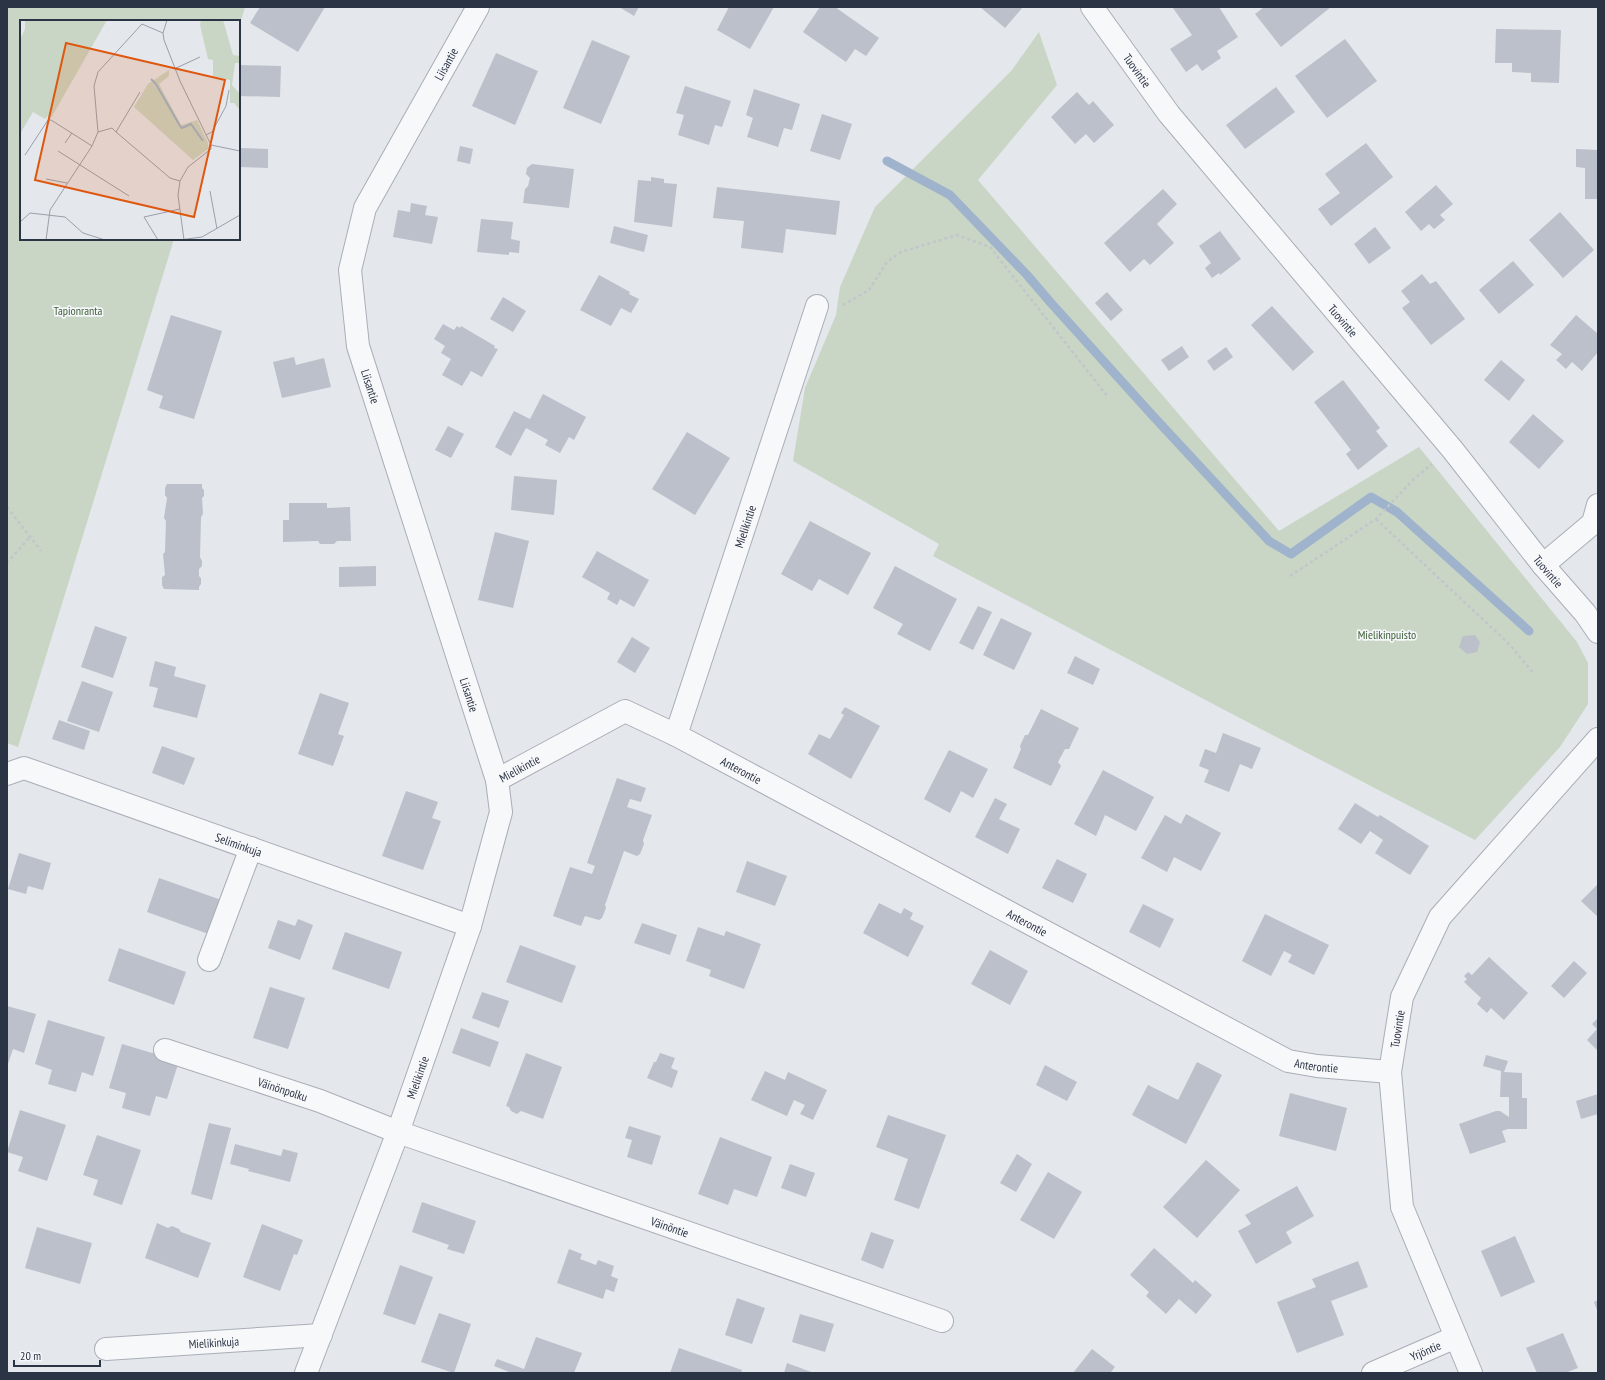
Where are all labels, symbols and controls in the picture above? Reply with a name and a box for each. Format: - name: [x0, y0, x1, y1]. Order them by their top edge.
- inset map: [20, 20, 240, 240]
- street label: Liisantie: [431, 45, 461, 83]
- street label: Tuovintie: [1120, 50, 1155, 90]
- street label: Tuovintie: [1325, 301, 1361, 340]
- park label: Tapionranta: [54, 303, 103, 318]
- street label: Liisantie: [358, 367, 383, 405]
- street label: Mielikintie: [731, 503, 759, 550]
- street label: Tuovintie: [1530, 552, 1567, 590]
- park label: Mielikinpuisto: [1358, 627, 1416, 642]
- street label: Liisantie: [457, 676, 482, 714]
- street label: Mielikintie: [496, 751, 542, 785]
- street label: Anterontie: [718, 753, 764, 787]
- street label: Seliminkuja: [214, 829, 264, 859]
- street label: Anterontie: [1004, 905, 1050, 939]
- street label: Tuovintie: [1386, 1009, 1407, 1049]
- street label: Mielikintie: [403, 1054, 432, 1100]
- street label: Anterontie: [1293, 1055, 1339, 1075]
- street label: Väinönpolku: [255, 1073, 310, 1104]
- street label: Väinöntie: [648, 1213, 691, 1240]
- street label: Mielikinkuja: [188, 1333, 240, 1351]
- street label: Yrjöntie: [1408, 1337, 1443, 1364]
- scale bar: [14, 1342, 100, 1368]
- text: 20 m: [20, 1348, 41, 1363]

